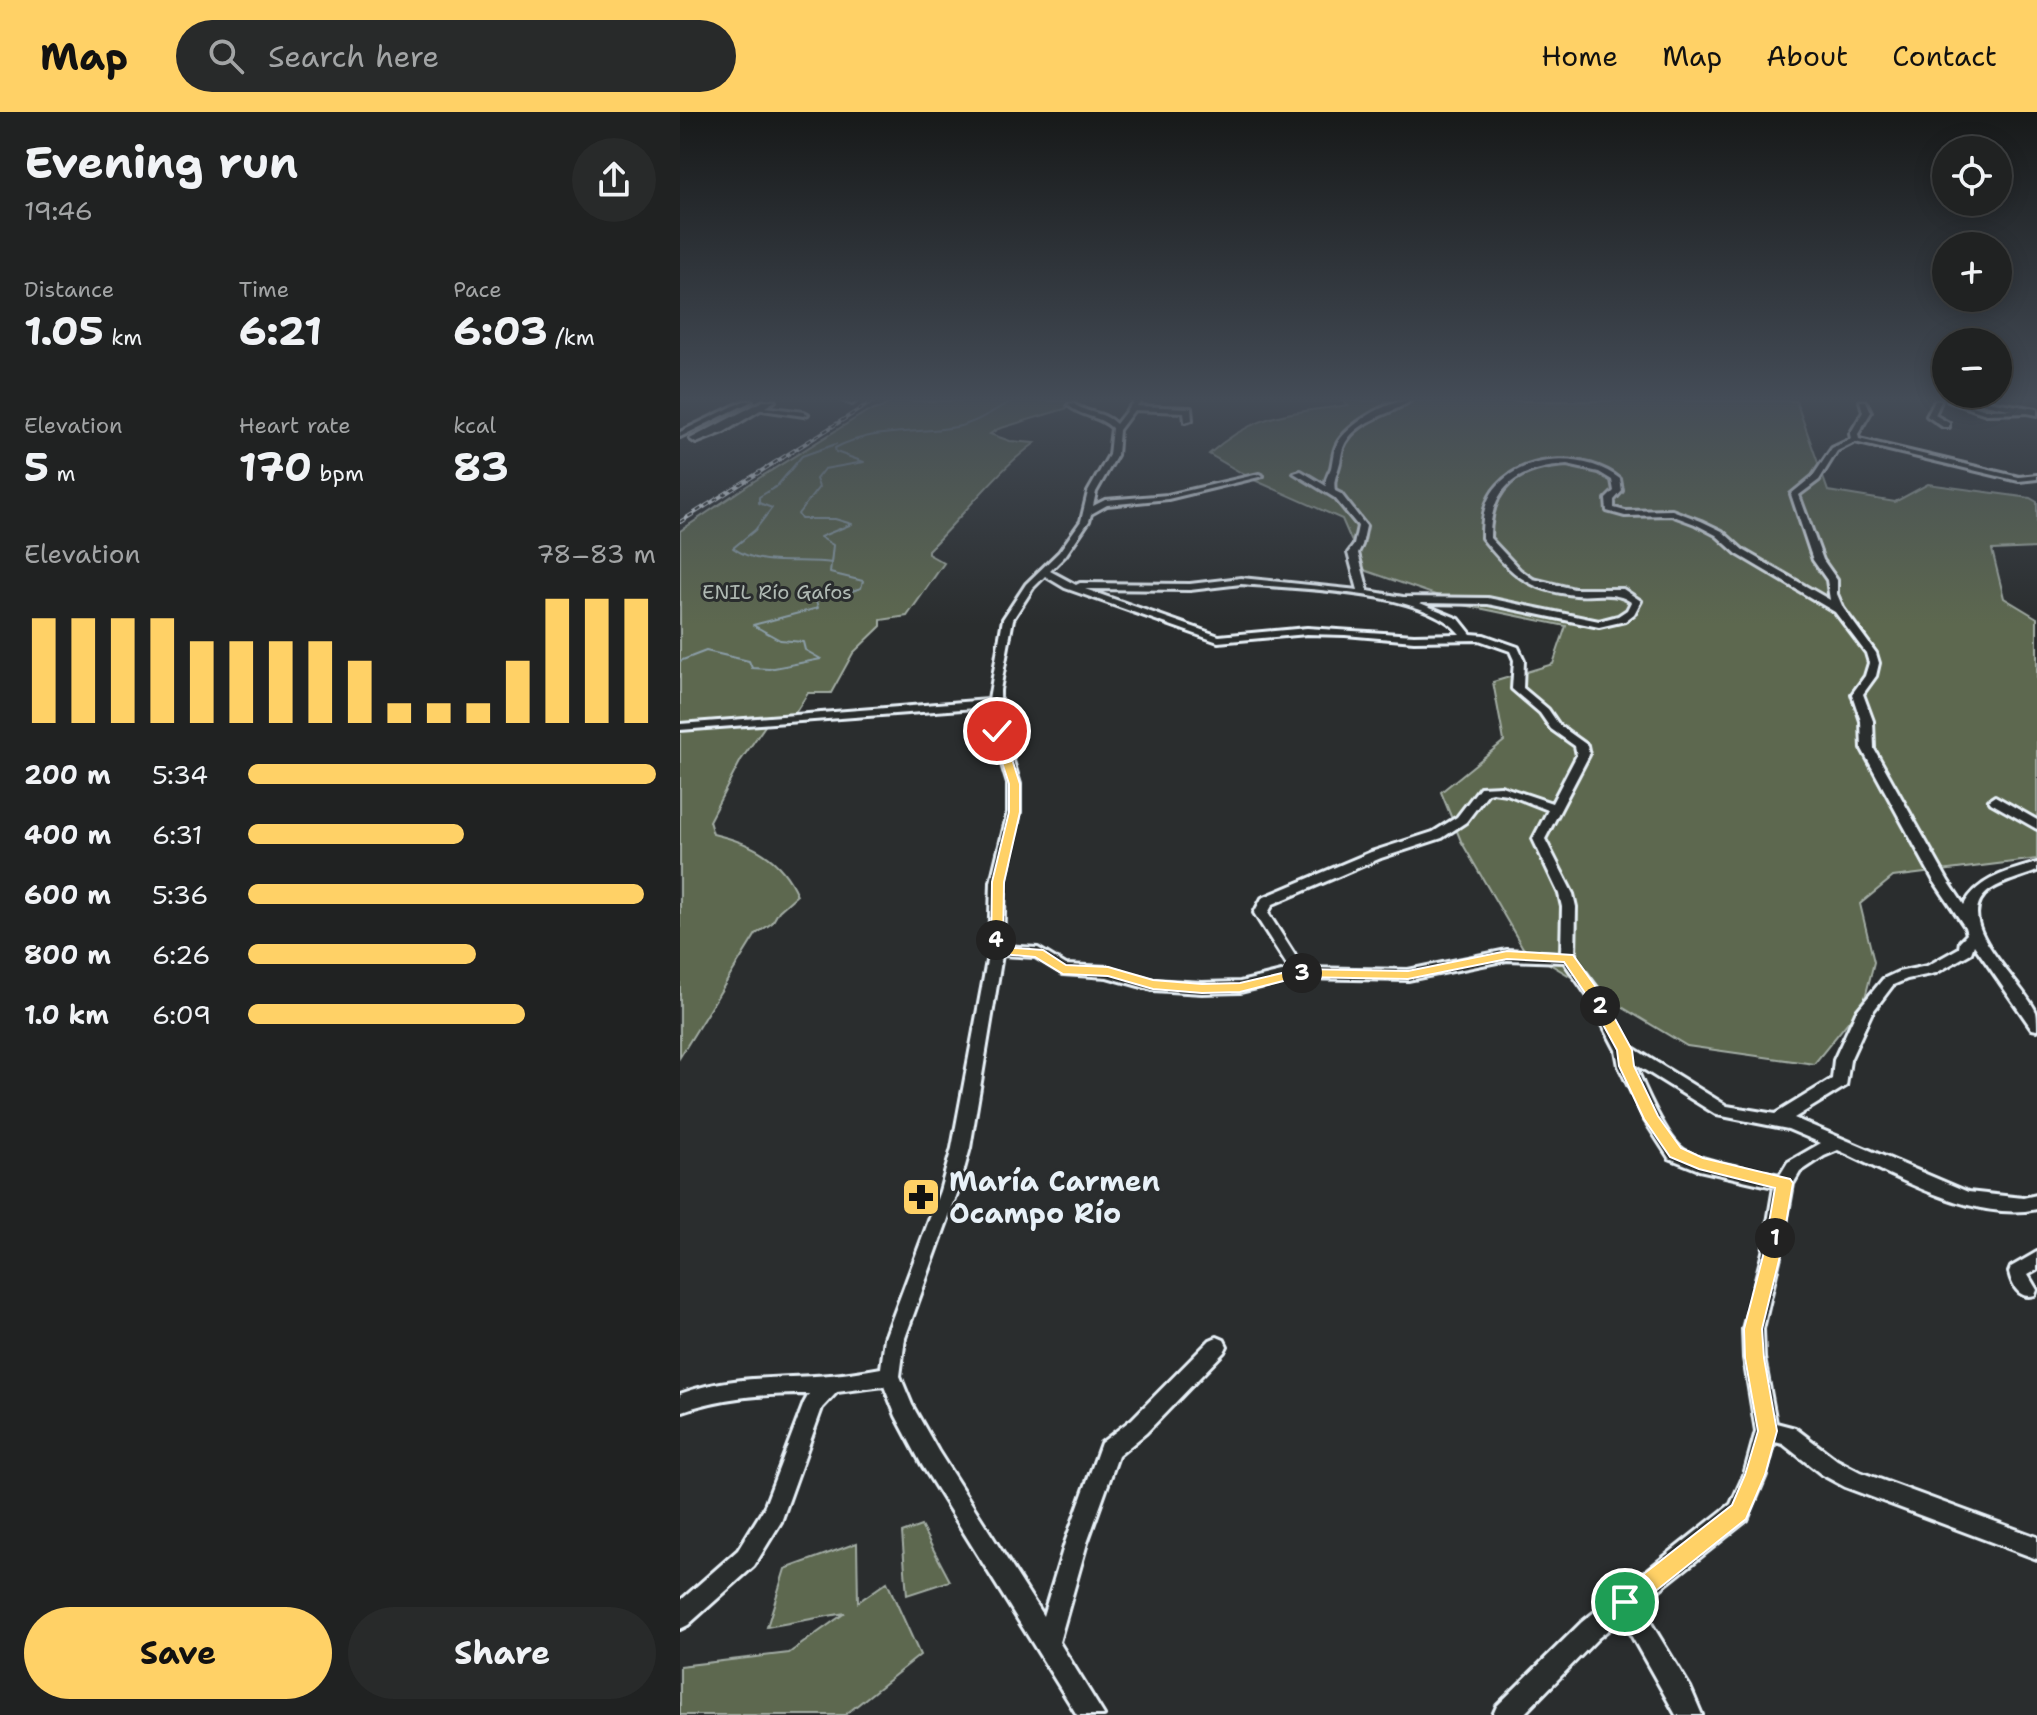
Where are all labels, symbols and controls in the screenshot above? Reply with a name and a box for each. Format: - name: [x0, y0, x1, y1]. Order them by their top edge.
- search box: [176, 20, 736, 92]
- text: Map: [40, 31, 128, 82]
- icon: search: [204, 34, 248, 78]
- text: Search here: [268, 36, 439, 77]
- text: Home: [1541, 37, 1618, 75]
- text: Map: [1662, 37, 1722, 75]
- text: About: [1766, 37, 1848, 75]
- text: Contact: [1892, 37, 1997, 75]
- text: Evening run: [24, 133, 298, 192]
- map controls: [1932, 136, 2012, 408]
- button: locate: [1932, 136, 2012, 216]
- button: share: [572, 138, 656, 222]
- text: 19:46: [24, 193, 93, 228]
- button: +: [1932, 232, 2012, 312]
- text: Distance: [24, 275, 114, 304]
- text: Time: [239, 275, 289, 304]
- text: Pace: [453, 275, 502, 304]
- text: 1.05: [24, 304, 104, 358]
- text: 6:21: [239, 304, 322, 358]
- text: 6:03: [453, 304, 548, 358]
- text: km: [104, 323, 142, 352]
- text: /km: [548, 323, 595, 352]
- button: −: [1932, 328, 2012, 408]
- text: Elevation: [24, 411, 122, 440]
- text: Heart rate: [239, 411, 351, 440]
- text: kcal: [453, 411, 496, 440]
- text: 5: [24, 440, 49, 494]
- text: 170: [239, 440, 312, 494]
- text: 83: [453, 440, 509, 494]
- text: m: [49, 459, 75, 488]
- text: bpm: [312, 459, 364, 488]
- text: Elevation: [24, 536, 140, 571]
- text: 78–83 m: [536, 536, 656, 571]
- park label: ENIL Río Gafos: [702, 579, 852, 605]
- pin: [963, 697, 1031, 765]
- icon: check: [975, 709, 1019, 753]
- text: 200 m: [24, 757, 111, 792]
- text: 5:34: [152, 757, 208, 792]
- text: 400 m: [24, 817, 111, 852]
- text: 6:31: [152, 817, 203, 852]
- text: 600 m: [24, 877, 111, 912]
- text: 5:36: [152, 877, 208, 912]
- pin: 4: [976, 920, 1016, 960]
- text: 4: [988, 925, 1004, 954]
- text: 800 m: [24, 937, 111, 972]
- text: 6:26: [152, 937, 210, 972]
- pin: 3: [1282, 953, 1322, 993]
- text: 3: [1294, 958, 1310, 987]
- pin: 2: [1580, 986, 1620, 1026]
- text: 2: [1592, 991, 1608, 1020]
- text: 1.0 km: [24, 997, 109, 1032]
- text: 6:09: [152, 997, 211, 1032]
- place label: María Carmen Ocampo Río: [949, 1162, 1160, 1232]
- pharmacy icon: María Carmen Ocampo Río: [900, 1176, 942, 1218]
- pin: 1: [1755, 1218, 1795, 1258]
- text: 1: [1770, 1223, 1780, 1252]
- pin: [1591, 1568, 1659, 1636]
- icon: arrive: [1603, 1580, 1647, 1624]
- button: Save: [24, 1607, 332, 1699]
- button: Share: [348, 1607, 656, 1699]

